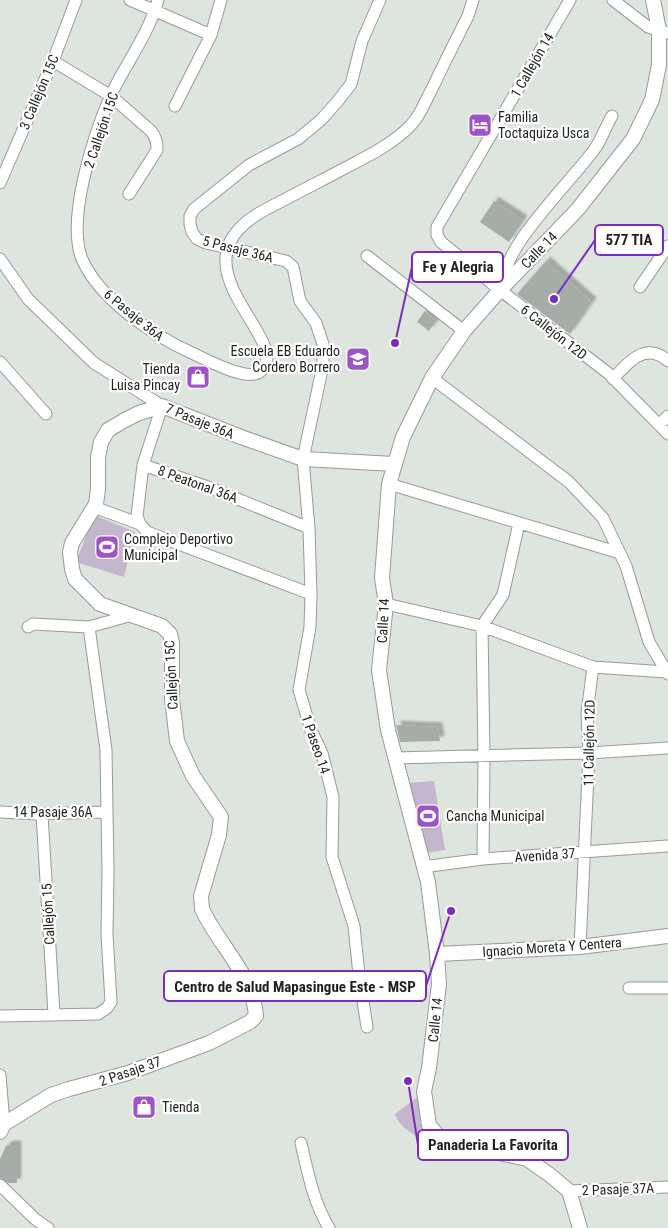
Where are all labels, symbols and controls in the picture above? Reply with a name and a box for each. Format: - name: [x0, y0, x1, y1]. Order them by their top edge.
- street label: 1 Callejón 14: [507, 30, 557, 100]
- street label: 3 Callejón 15C: [16, 52, 62, 132]
- street label: 2 Callejón 15C: [80, 90, 122, 170]
- place label: Familia Toctaquiza Usca: [498, 109, 589, 141]
- hotel icon: Familia Toctaquiza Usca: [467, 112, 493, 138]
- callout: 577 TIA: [595, 225, 663, 255]
- street label: Calle 14: [518, 228, 560, 272]
- text: 577 TIA: [605, 231, 653, 249]
- street label: 5 Pasaje 36A: [201, 232, 275, 266]
- callout: Fe y Alegria: [412, 252, 503, 282]
- text: Fe y Alegria: [422, 258, 494, 276]
- street label: 6 Pasaje 36A: [101, 286, 167, 344]
- street label: 6 Callejón 12D: [518, 301, 590, 363]
- place label: Escuela EB Eduardo Cordero Borrero: [231, 343, 340, 375]
- school or university icon: Escuela EB Eduardo Cordero Borrero: [345, 346, 371, 372]
- place label: Tienda Luisa Pincay: [111, 361, 180, 393]
- shop icon: Tienda Luisa Pincay: [185, 364, 211, 390]
- street label: 7 Pasaje 36A: [163, 400, 237, 442]
- street label: 8 Peatonal 36A: [156, 462, 240, 506]
- place label: Complejo Deportivo Municipal: [124, 531, 233, 563]
- sports icon: Complejo Deportivo Municipal: [94, 534, 120, 560]
- street label: Calle 14: [374, 598, 392, 644]
- street label: Callejón 15C: [161, 640, 181, 710]
- street label: 11 Callejón 12D: [580, 700, 598, 786]
- street label: 1 Paseo 14: [298, 712, 334, 776]
- sports icon: Cancha Municipal: [415, 803, 441, 829]
- street label: 14 Pasaje 36A: [13, 804, 93, 820]
- place label: Cancha Municipal: [446, 808, 544, 824]
- street label: Avenida 37: [514, 845, 576, 865]
- street label: Callejón 15: [38, 883, 58, 945]
- street label: Ignacio Moreta Y Centera: [482, 934, 622, 960]
- callout: Centro de Salud Mapasingue Este - MSP: [164, 971, 426, 1001]
- text: Centro de Salud Mapasingue Este - MSP: [174, 978, 416, 996]
- street label: Calle 14: [425, 997, 445, 1043]
- street label: 2 Pasaje 37: [97, 1053, 163, 1089]
- shop icon: Tienda: [131, 1094, 157, 1120]
- place label: Tienda: [162, 1099, 200, 1115]
- callout: Panaderia La Favorita: [418, 1130, 568, 1160]
- text: Panaderia La Favorita: [428, 1136, 558, 1154]
- street label: 2 Pasaje 37A: [582, 1180, 654, 1198]

